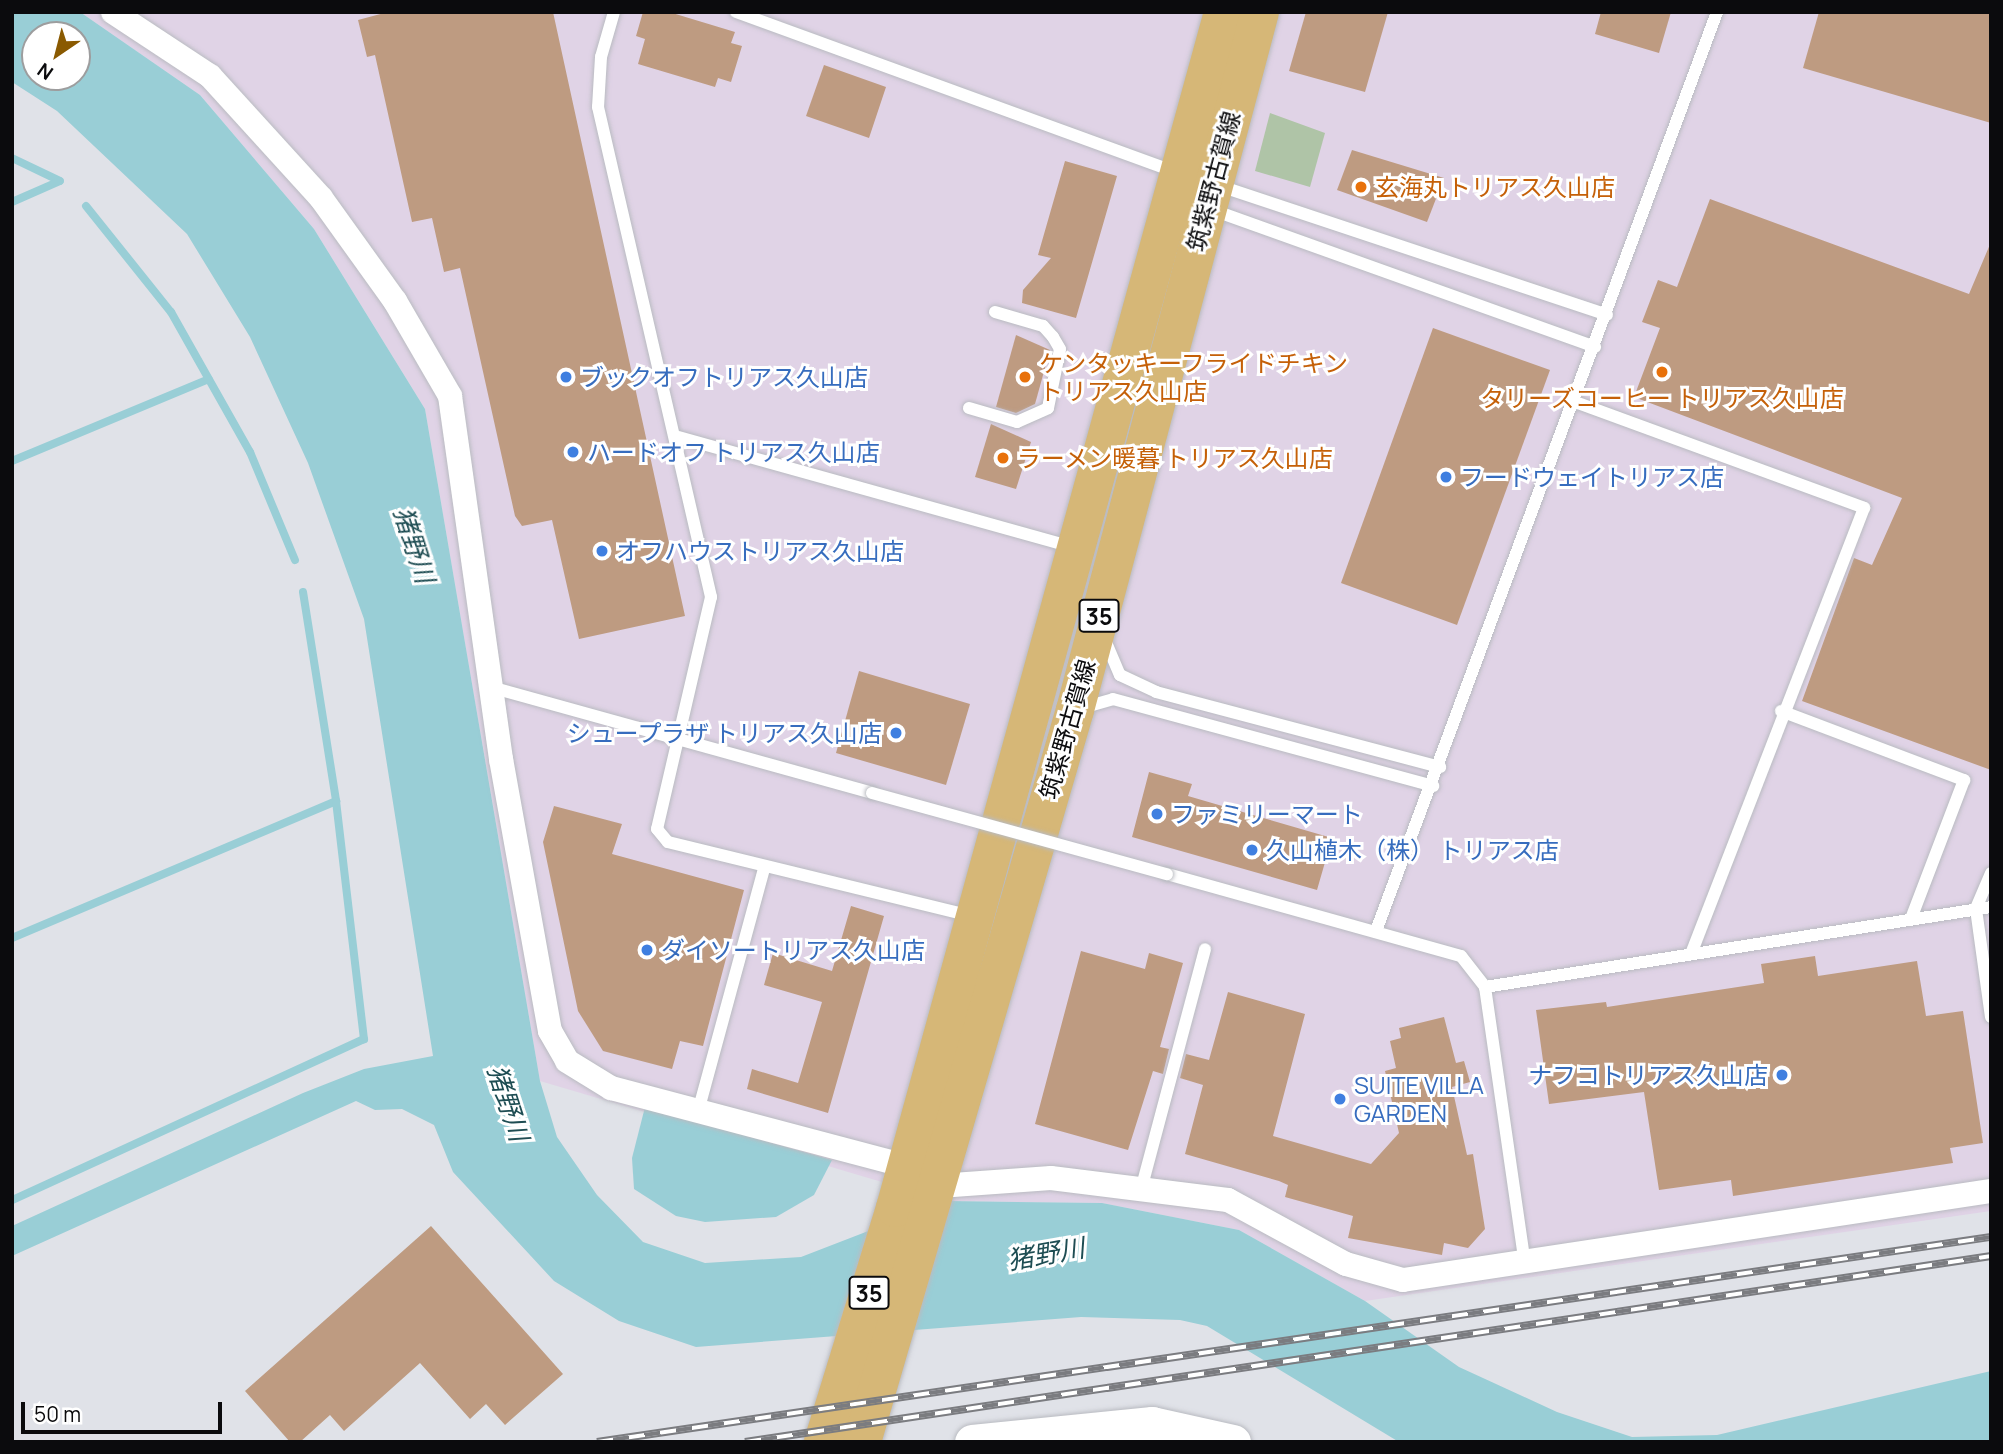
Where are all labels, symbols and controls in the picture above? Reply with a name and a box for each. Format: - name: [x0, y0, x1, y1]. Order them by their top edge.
- north arrow: [21, 21, 91, 91]
- text: N: [32, 57, 58, 86]
- street label: 筑紫野古賀線: [1180, 108, 1246, 254]
- place label: 玄海丸トリアス久山店: [1375, 173, 1615, 201]
- marker: 玄海丸トリアス久山店: [1353, 179, 1369, 195]
- place label: ケンタッキーフライドチキン トリアス久山店: [1039, 349, 1351, 405]
- place label: ブックオフトリアス久山店: [580, 363, 868, 391]
- marker: タリーズコーヒー トリアス久山店: [1654, 364, 1670, 380]
- marker: ブックオフトリアス久山店: [558, 369, 574, 385]
- marker: ケンタッキーフライドチキン トリアス久山店: [1017, 369, 1033, 385]
- place label: タリーズコーヒー トリアス久山店: [1480, 384, 1844, 412]
- place label: ハードオフ トリアス久山店: [587, 438, 880, 466]
- marker: ハードオフ トリアス久山店: [565, 444, 581, 460]
- place label: ラーメン暖暮 トリアス久山店: [1017, 444, 1334, 472]
- marker: ラーメン暖暮 トリアス久山店: [995, 450, 1011, 466]
- place label: フードウェイトリアス店: [1460, 463, 1724, 491]
- marker: フードウェイトリアス店: [1438, 469, 1454, 485]
- water label: 猪野川: [387, 503, 441, 587]
- place label: オフハウストリアス久山店: [616, 537, 904, 565]
- marker: オフハウストリアス久山店: [594, 543, 610, 559]
- road number: 35: [1078, 596, 1120, 636]
- street label: 筑紫野古賀線: [1033, 656, 1101, 802]
- place label: シュープラザ トリアス久山店: [565, 719, 882, 747]
- marker: シュープラザ トリアス久山店: [888, 725, 904, 741]
- place label: ファミリーマート: [1171, 800, 1363, 828]
- marker: ファミリーマート: [1149, 806, 1165, 822]
- place label: 久山植木（株） トリアス店: [1266, 836, 1559, 864]
- marker: 久山植木（株） トリアス店: [1244, 842, 1260, 858]
- place label: ダイソートリアス久山店: [661, 936, 925, 964]
- marker: ダイソートリアス久山店: [639, 942, 655, 958]
- water label: 猪野川: [481, 1061, 535, 1145]
- place label: ナフコトリアス久山店: [1528, 1061, 1768, 1089]
- marker: ナフコトリアス久山店: [1774, 1067, 1790, 1083]
- place label: SUITE VILLA GARDEN: [1354, 1071, 1484, 1127]
- marker: SUITE VILLA GARDEN: [1332, 1091, 1348, 1107]
- water label: 猪野川: [1005, 1232, 1087, 1276]
- road number: 35: [848, 1274, 890, 1312]
- scale bar: [24, 1388, 226, 1432]
- text: 50 m: [34, 1400, 81, 1428]

